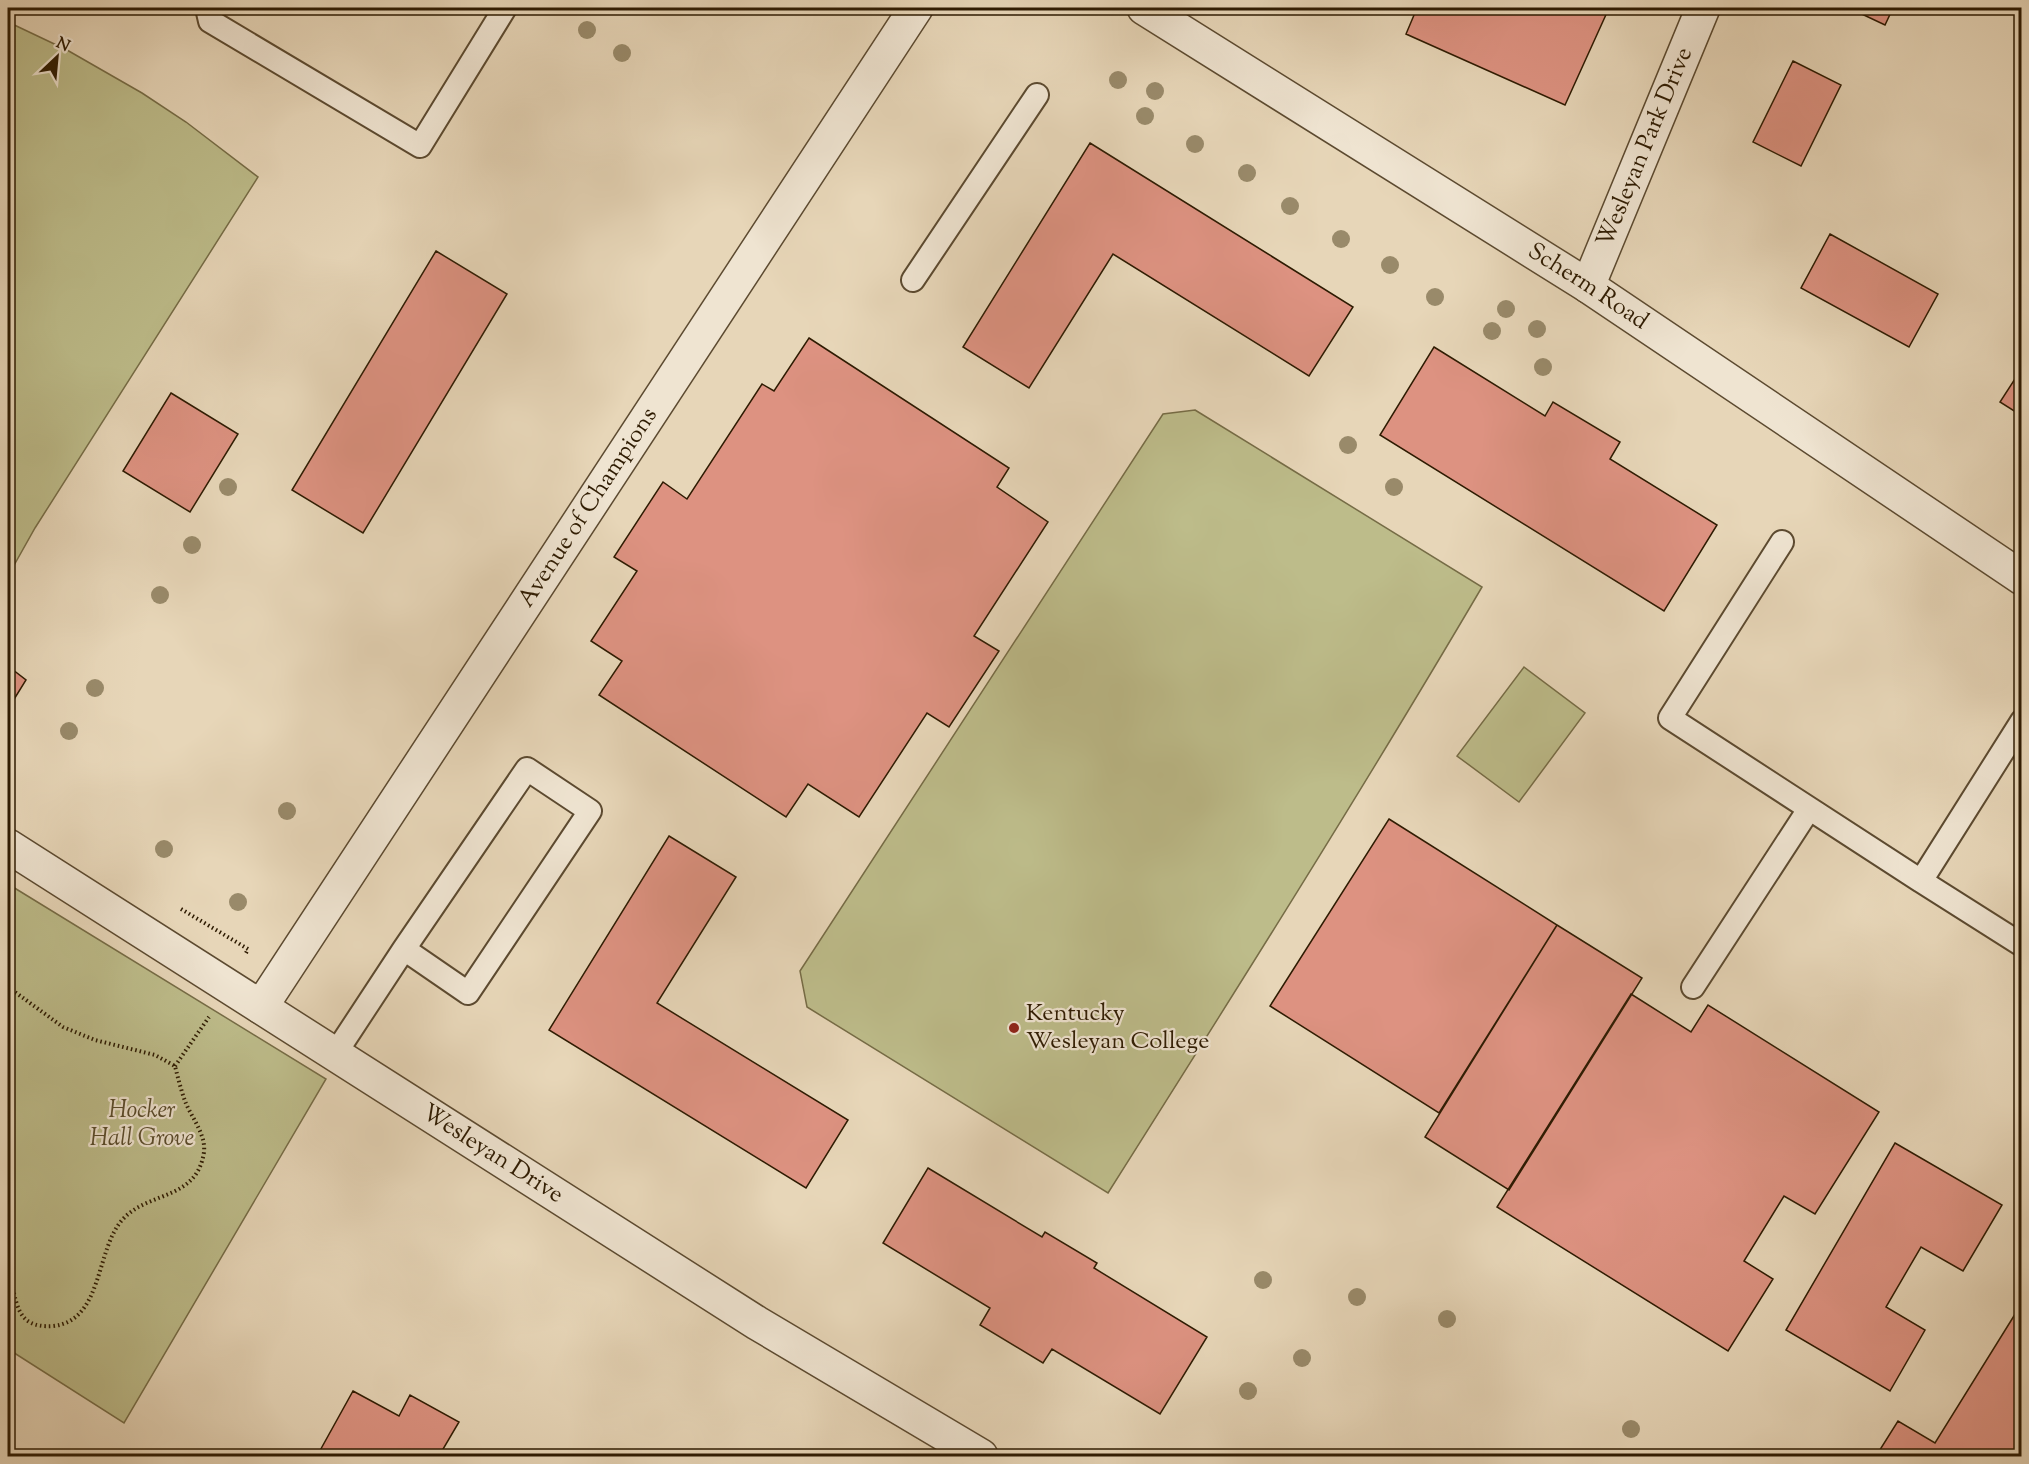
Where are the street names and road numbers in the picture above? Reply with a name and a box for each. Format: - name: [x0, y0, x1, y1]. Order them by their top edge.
- street label: Wesleyan Park Drive: [1589, 42, 1702, 252]
- street label: Scherm Road: [1521, 235, 1655, 339]
- street label: Avenue of Champions: [510, 401, 666, 614]
- street label: Wesleyan Drive: [415, 1096, 570, 1212]

